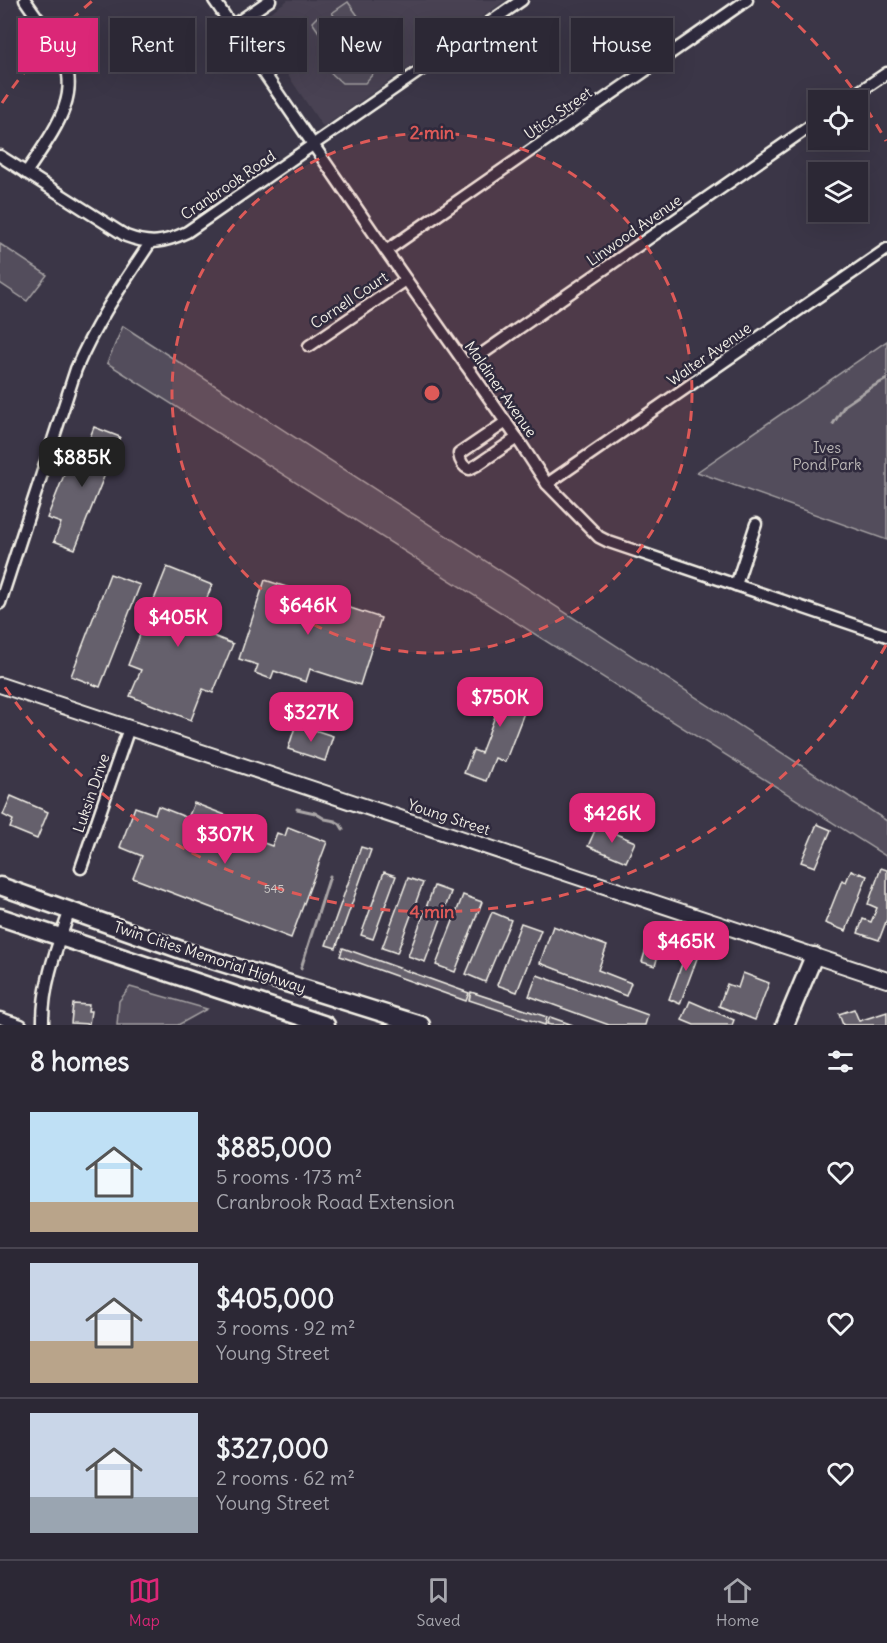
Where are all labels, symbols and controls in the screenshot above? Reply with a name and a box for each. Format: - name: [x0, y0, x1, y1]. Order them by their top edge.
- chip: Buy: [18, 18, 98, 72]
- chip: Rent: [110, 18, 195, 72]
- chip: Filters: [207, 18, 307, 72]
- chip: New: [319, 18, 403, 72]
- chip: Apartment: [415, 18, 559, 72]
- chip: House: [571, 18, 673, 72]
- street label: Utica Street: [520, 83, 596, 143]
- map controls: [808, 90, 868, 222]
- button: locate: [808, 90, 868, 150]
- text: 2 min: [410, 121, 455, 144]
- street label: Cranbrook Road: [177, 146, 279, 224]
- button: layers: [808, 162, 868, 222]
- street label: Linwood Avenue: [583, 190, 685, 270]
- street label: Cornell Court: [307, 267, 391, 333]
- street label: Walter Avenue: [663, 318, 755, 390]
- street label: Maldiner Avenue: [461, 337, 541, 441]
- centre of rings: [422, 383, 442, 403]
- pin: $885K: [40, 437, 124, 488]
- park label: Ives Pond Park: [792, 438, 862, 474]
- text: $885K: [53, 444, 111, 469]
- pin: $646K: [266, 585, 350, 636]
- text: $646K: [279, 592, 337, 617]
- pin: $405K: [136, 597, 220, 648]
- text: $405K: [148, 604, 208, 629]
- pin: $750K: [458, 677, 542, 728]
- text: $750K: [471, 684, 529, 709]
- pin: $327K: [269, 692, 353, 743]
- text: $327K: [283, 699, 339, 724]
- street label: Luksin Drive: [69, 751, 113, 835]
- pin: $426K: [570, 793, 654, 844]
- street label: Young Street: [406, 795, 492, 839]
- text: $426K: [583, 800, 641, 825]
- pin: $307K: [183, 814, 267, 865]
- text: $307K: [196, 821, 254, 846]
- house number: 545: [264, 881, 284, 896]
- text: 4 min: [410, 900, 455, 923]
- street label: Twin Cities Memorial Highway: [111, 917, 309, 997]
- pin: $465K: [644, 921, 728, 972]
- text: $465K: [657, 928, 715, 953]
- text: 8 homes: [30, 1045, 129, 1078]
- icon: filters: [824, 1045, 857, 1078]
- text: $885,000: [216, 1131, 332, 1164]
- icon: home: [78, 1136, 150, 1208]
- icon: heart: [824, 1156, 857, 1189]
- text: 5 rooms · 173 m²: [216, 1164, 362, 1189]
- text: Cranbrook Road Extension: [216, 1189, 455, 1214]
- text: $405,000: [216, 1282, 334, 1315]
- icon: home: [78, 1287, 150, 1359]
- icon: heart: [824, 1307, 857, 1340]
- text: 3 rooms · 92 m²: [216, 1315, 355, 1340]
- text: Young Street: [216, 1340, 330, 1365]
- text: $327,000: [216, 1432, 329, 1465]
- icon: home: [78, 1437, 150, 1509]
- icon: heart: [824, 1457, 857, 1490]
- text: 2 rooms · 62 m²: [216, 1465, 355, 1490]
- text: Young Street: [216, 1490, 330, 1515]
- tab: Map: [128, 1574, 161, 1630]
- tab: Saved: [417, 1574, 460, 1630]
- tab: Home: [716, 1574, 759, 1630]

